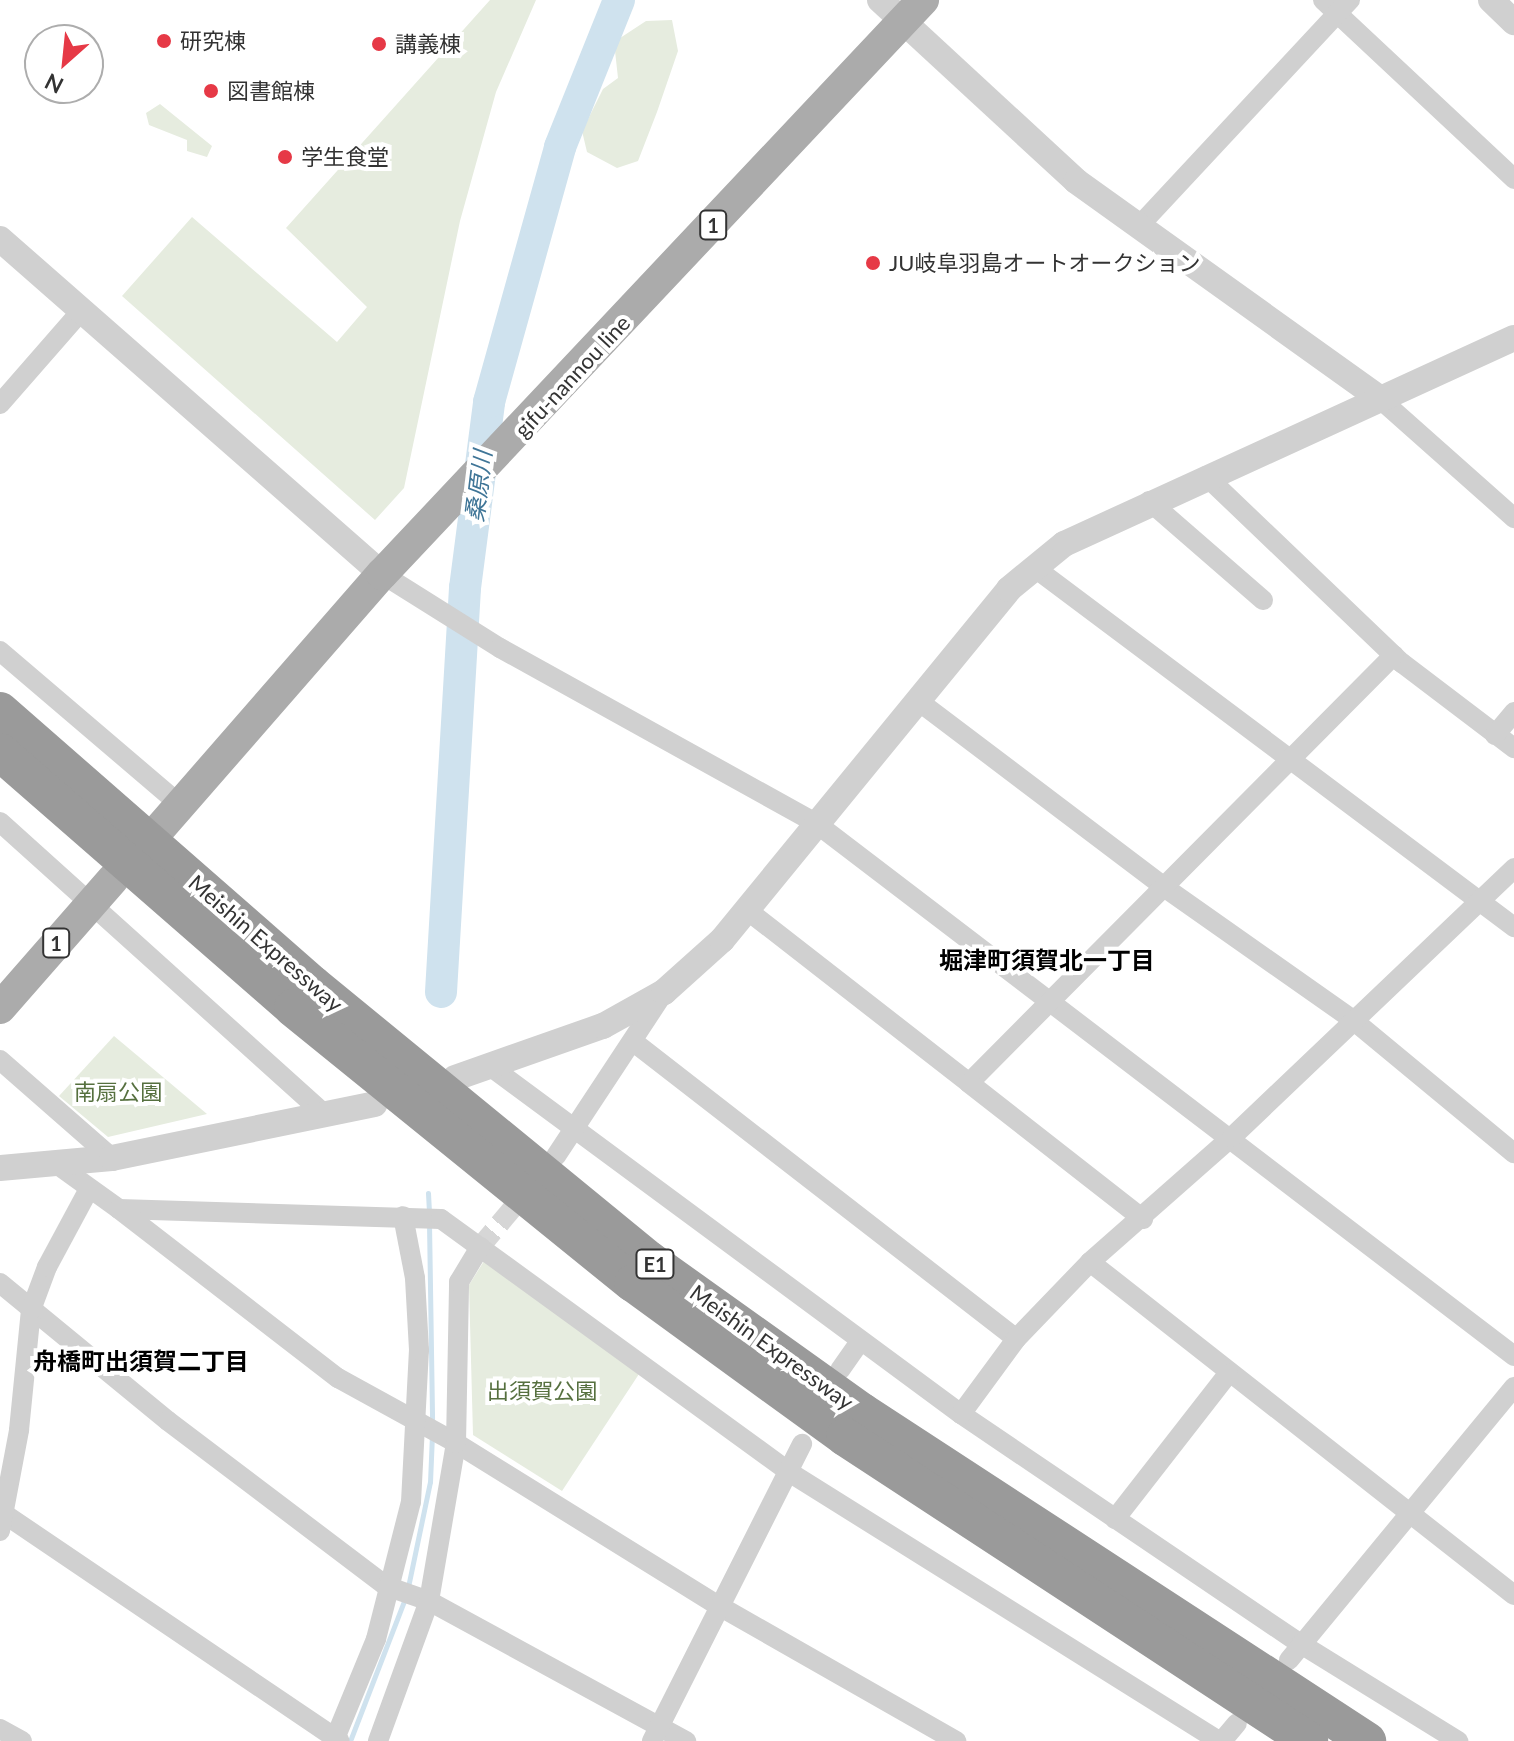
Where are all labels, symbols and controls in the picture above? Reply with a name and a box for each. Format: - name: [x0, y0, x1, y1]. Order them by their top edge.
- north arrow: [24, 24, 104, 104]
- place label: 研究棟: [180, 28, 246, 54]
- place label: 講義棟: [395, 31, 461, 57]
- marker: 研究棟: [155, 32, 173, 50]
- marker: 講義棟: [370, 35, 388, 53]
- text: N: [40, 68, 67, 100]
- place label: 図書館棟: [227, 78, 315, 104]
- marker: 図書館棟: [202, 82, 220, 100]
- place label: 学生食堂: [301, 144, 389, 170]
- marker: 学生食堂: [276, 148, 294, 166]
- road number: 1: [699, 209, 727, 241]
- place label: JU岐阜羽島オートオークション: [889, 250, 1200, 276]
- marker: JU岐阜羽島オートオークション: [864, 254, 882, 272]
- street label: gifu-nannou line: [509, 309, 635, 443]
- water label: 桑原川: [459, 449, 497, 523]
- street label: Meishin Expressway: [184, 869, 348, 1017]
- road number: 1: [42, 927, 70, 959]
- district label: 堀津町須賀北一丁目: [939, 946, 1155, 974]
- park label: 南扇公園: [74, 1079, 162, 1105]
- road number: E1: [635, 1248, 675, 1280]
- street label: Meishin Expressway: [685, 1279, 859, 1415]
- district label: 舟橋町出須賀二丁目: [33, 1347, 249, 1375]
- park label: 出須賀公園: [487, 1378, 597, 1404]

